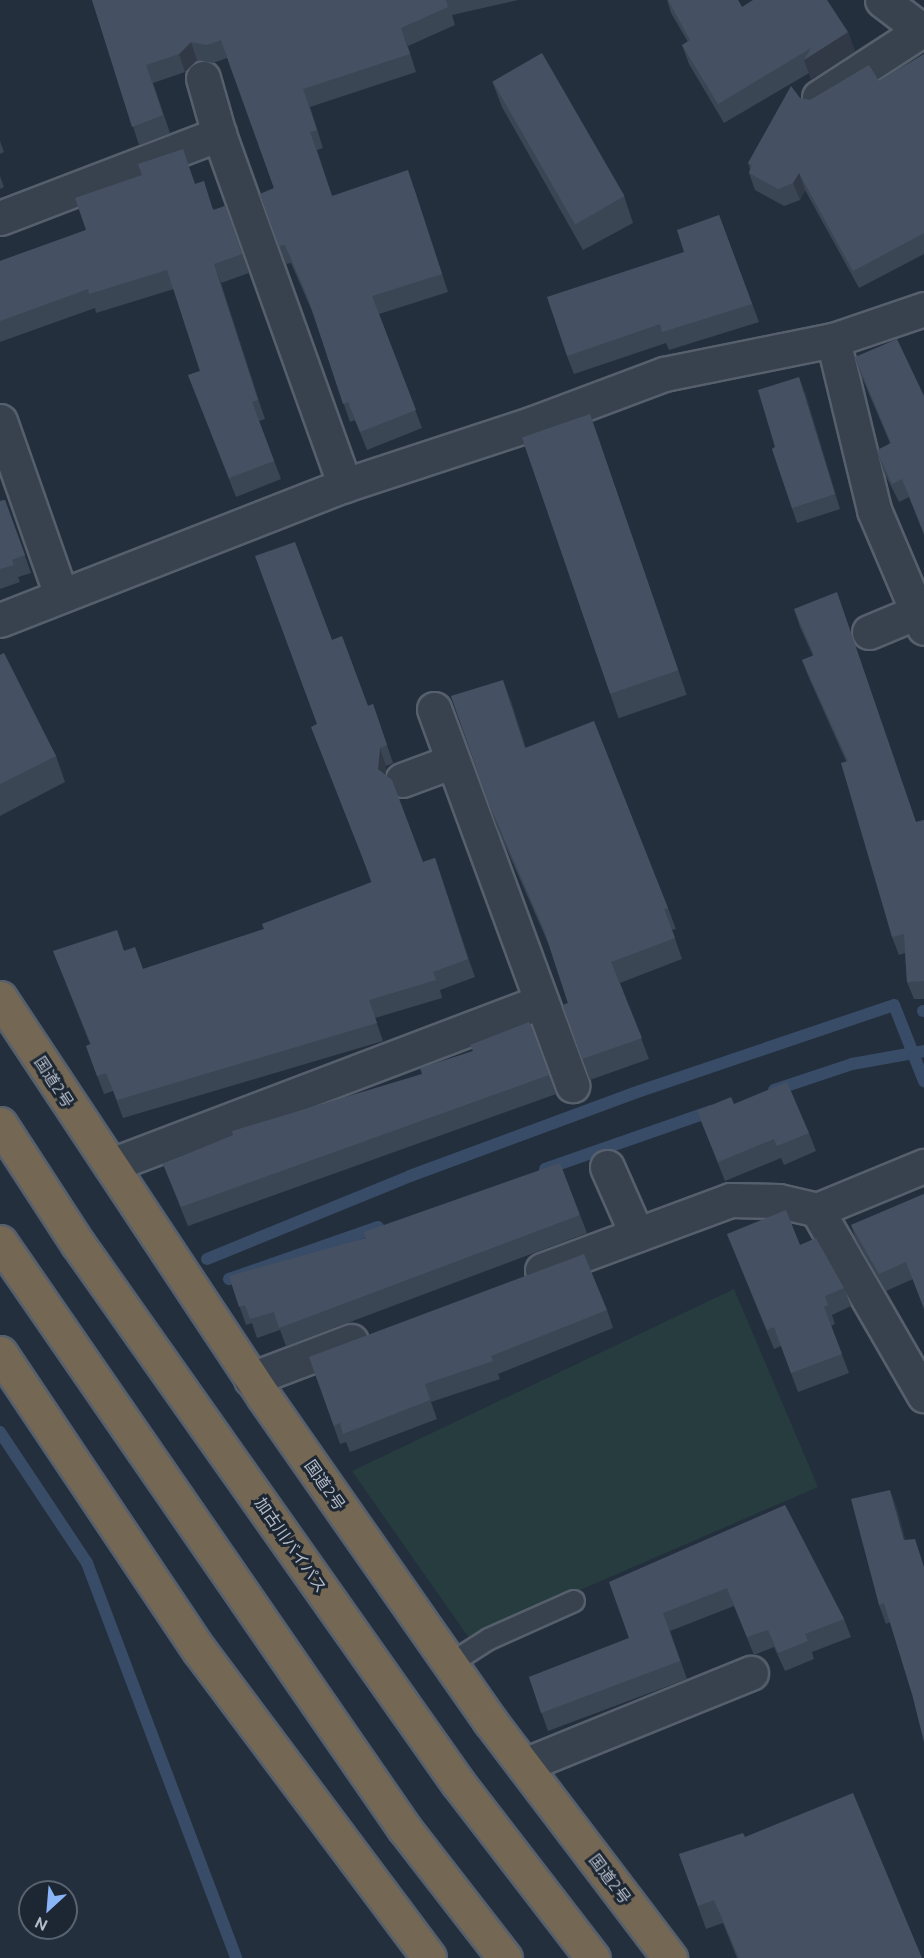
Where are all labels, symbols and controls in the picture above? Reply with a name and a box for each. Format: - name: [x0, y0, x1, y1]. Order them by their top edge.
- street label: 国道2号: [30, 1053, 78, 1111]
- street label: 国道2号: [301, 1456, 349, 1514]
- street label: 加古川バイパス: [251, 1494, 331, 1596]
- street label: 国道2号: [585, 1850, 635, 1908]
- north arrow: [18, 1880, 78, 1940]
- text: N: [32, 1914, 50, 1935]

